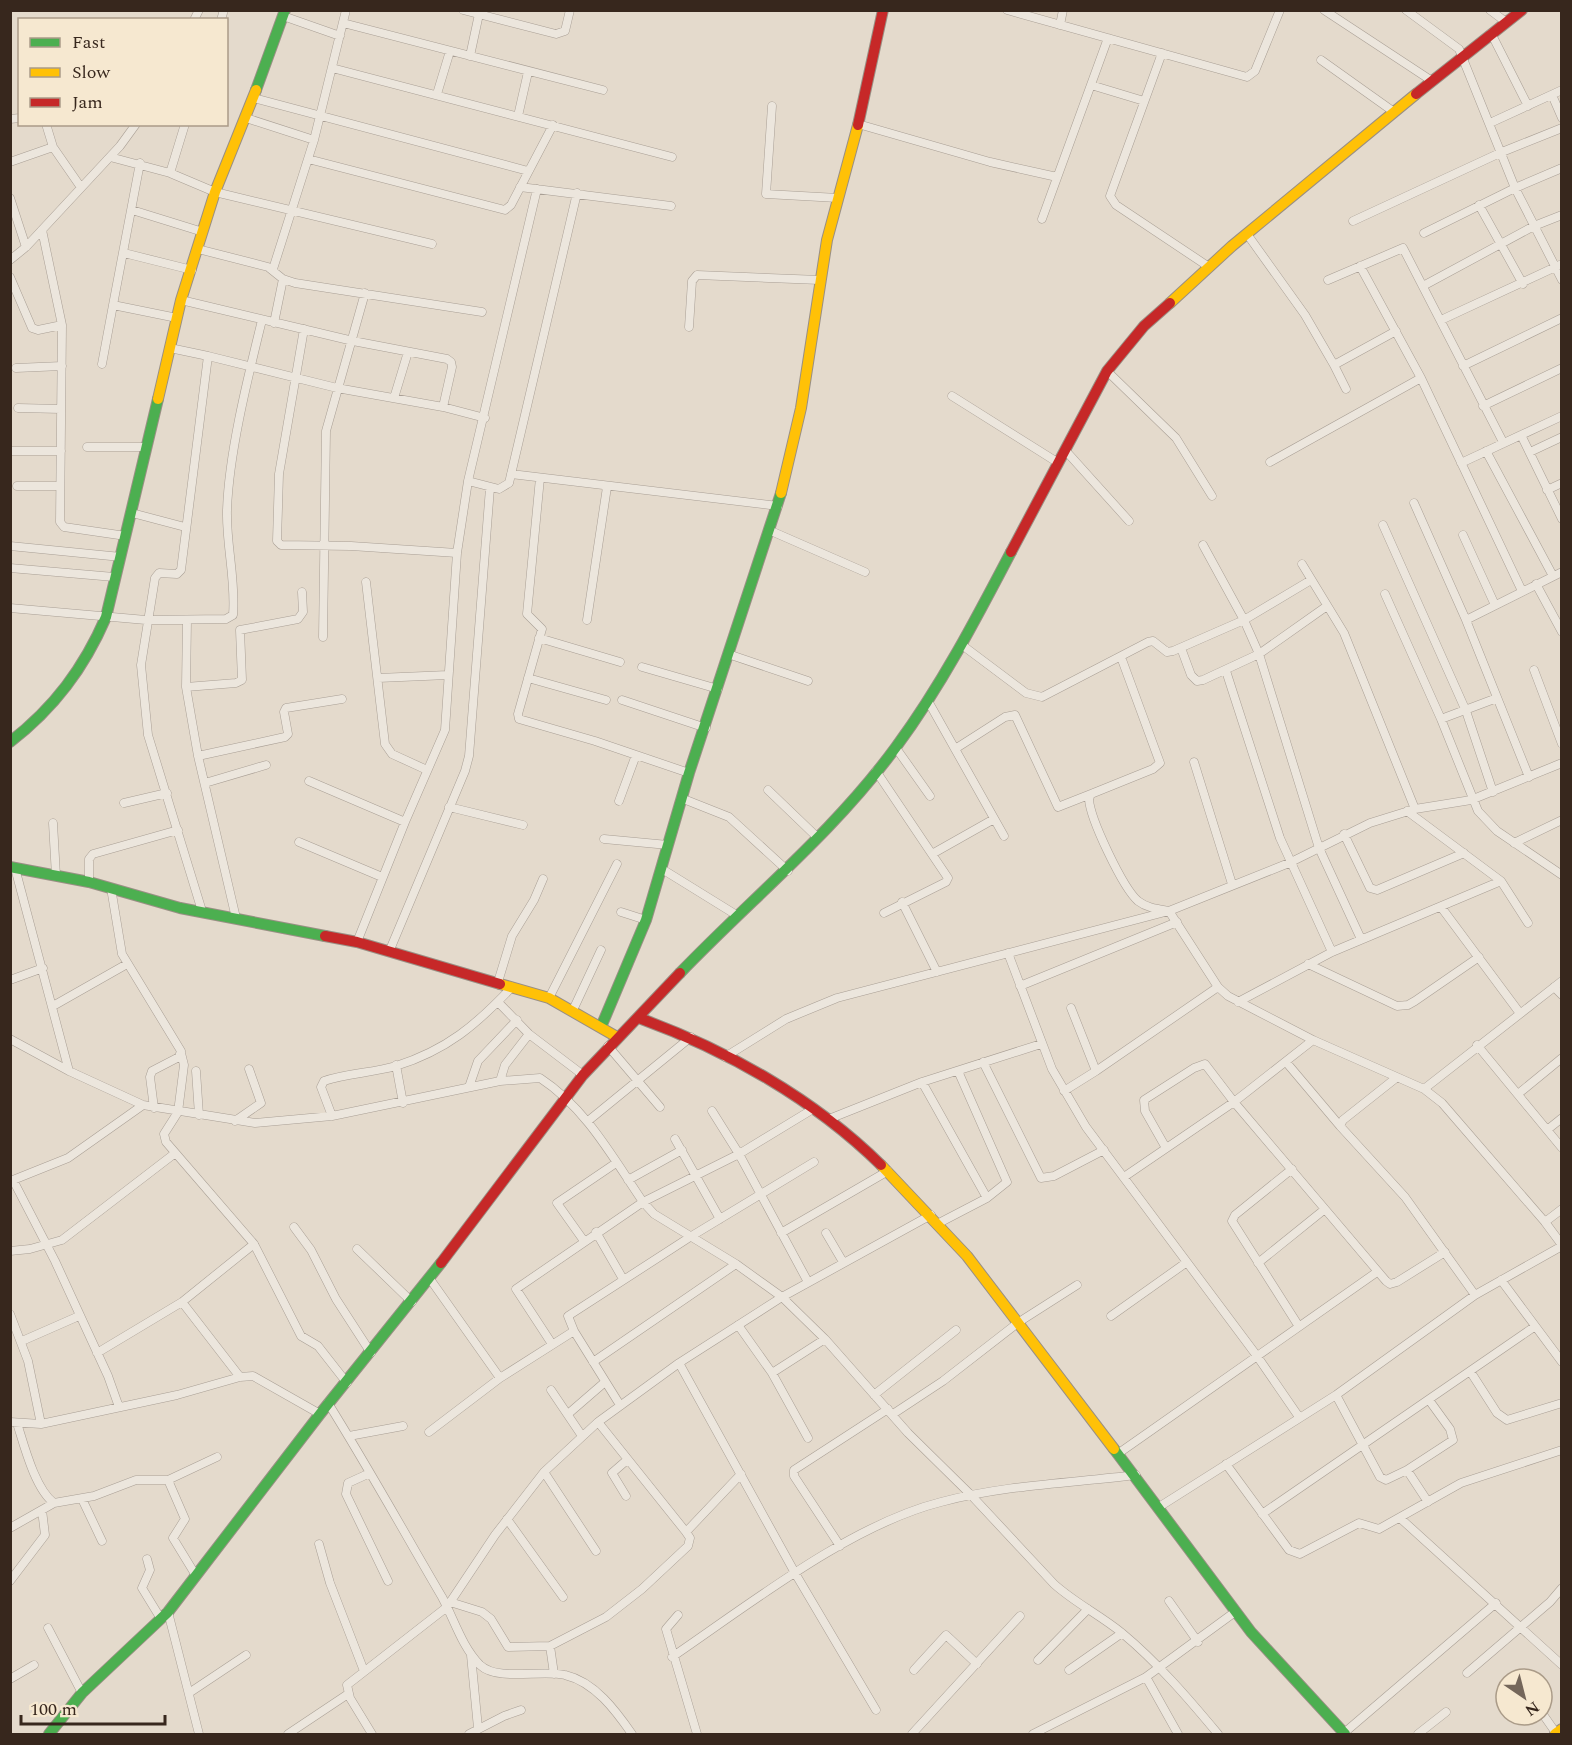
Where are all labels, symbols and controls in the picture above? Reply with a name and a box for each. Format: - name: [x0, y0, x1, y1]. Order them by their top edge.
- legend: [18, 18, 228, 126]
- text: Fast: [72, 29, 105, 56]
- text: Slow: [72, 59, 111, 86]
- text: Jam: [72, 89, 103, 116]
- north arrow: [1494, 1667, 1554, 1727]
- scale bar: [21, 1688, 165, 1726]
- text: N: [1520, 1695, 1544, 1722]
- text: 100 m: [30, 1696, 77, 1723]

